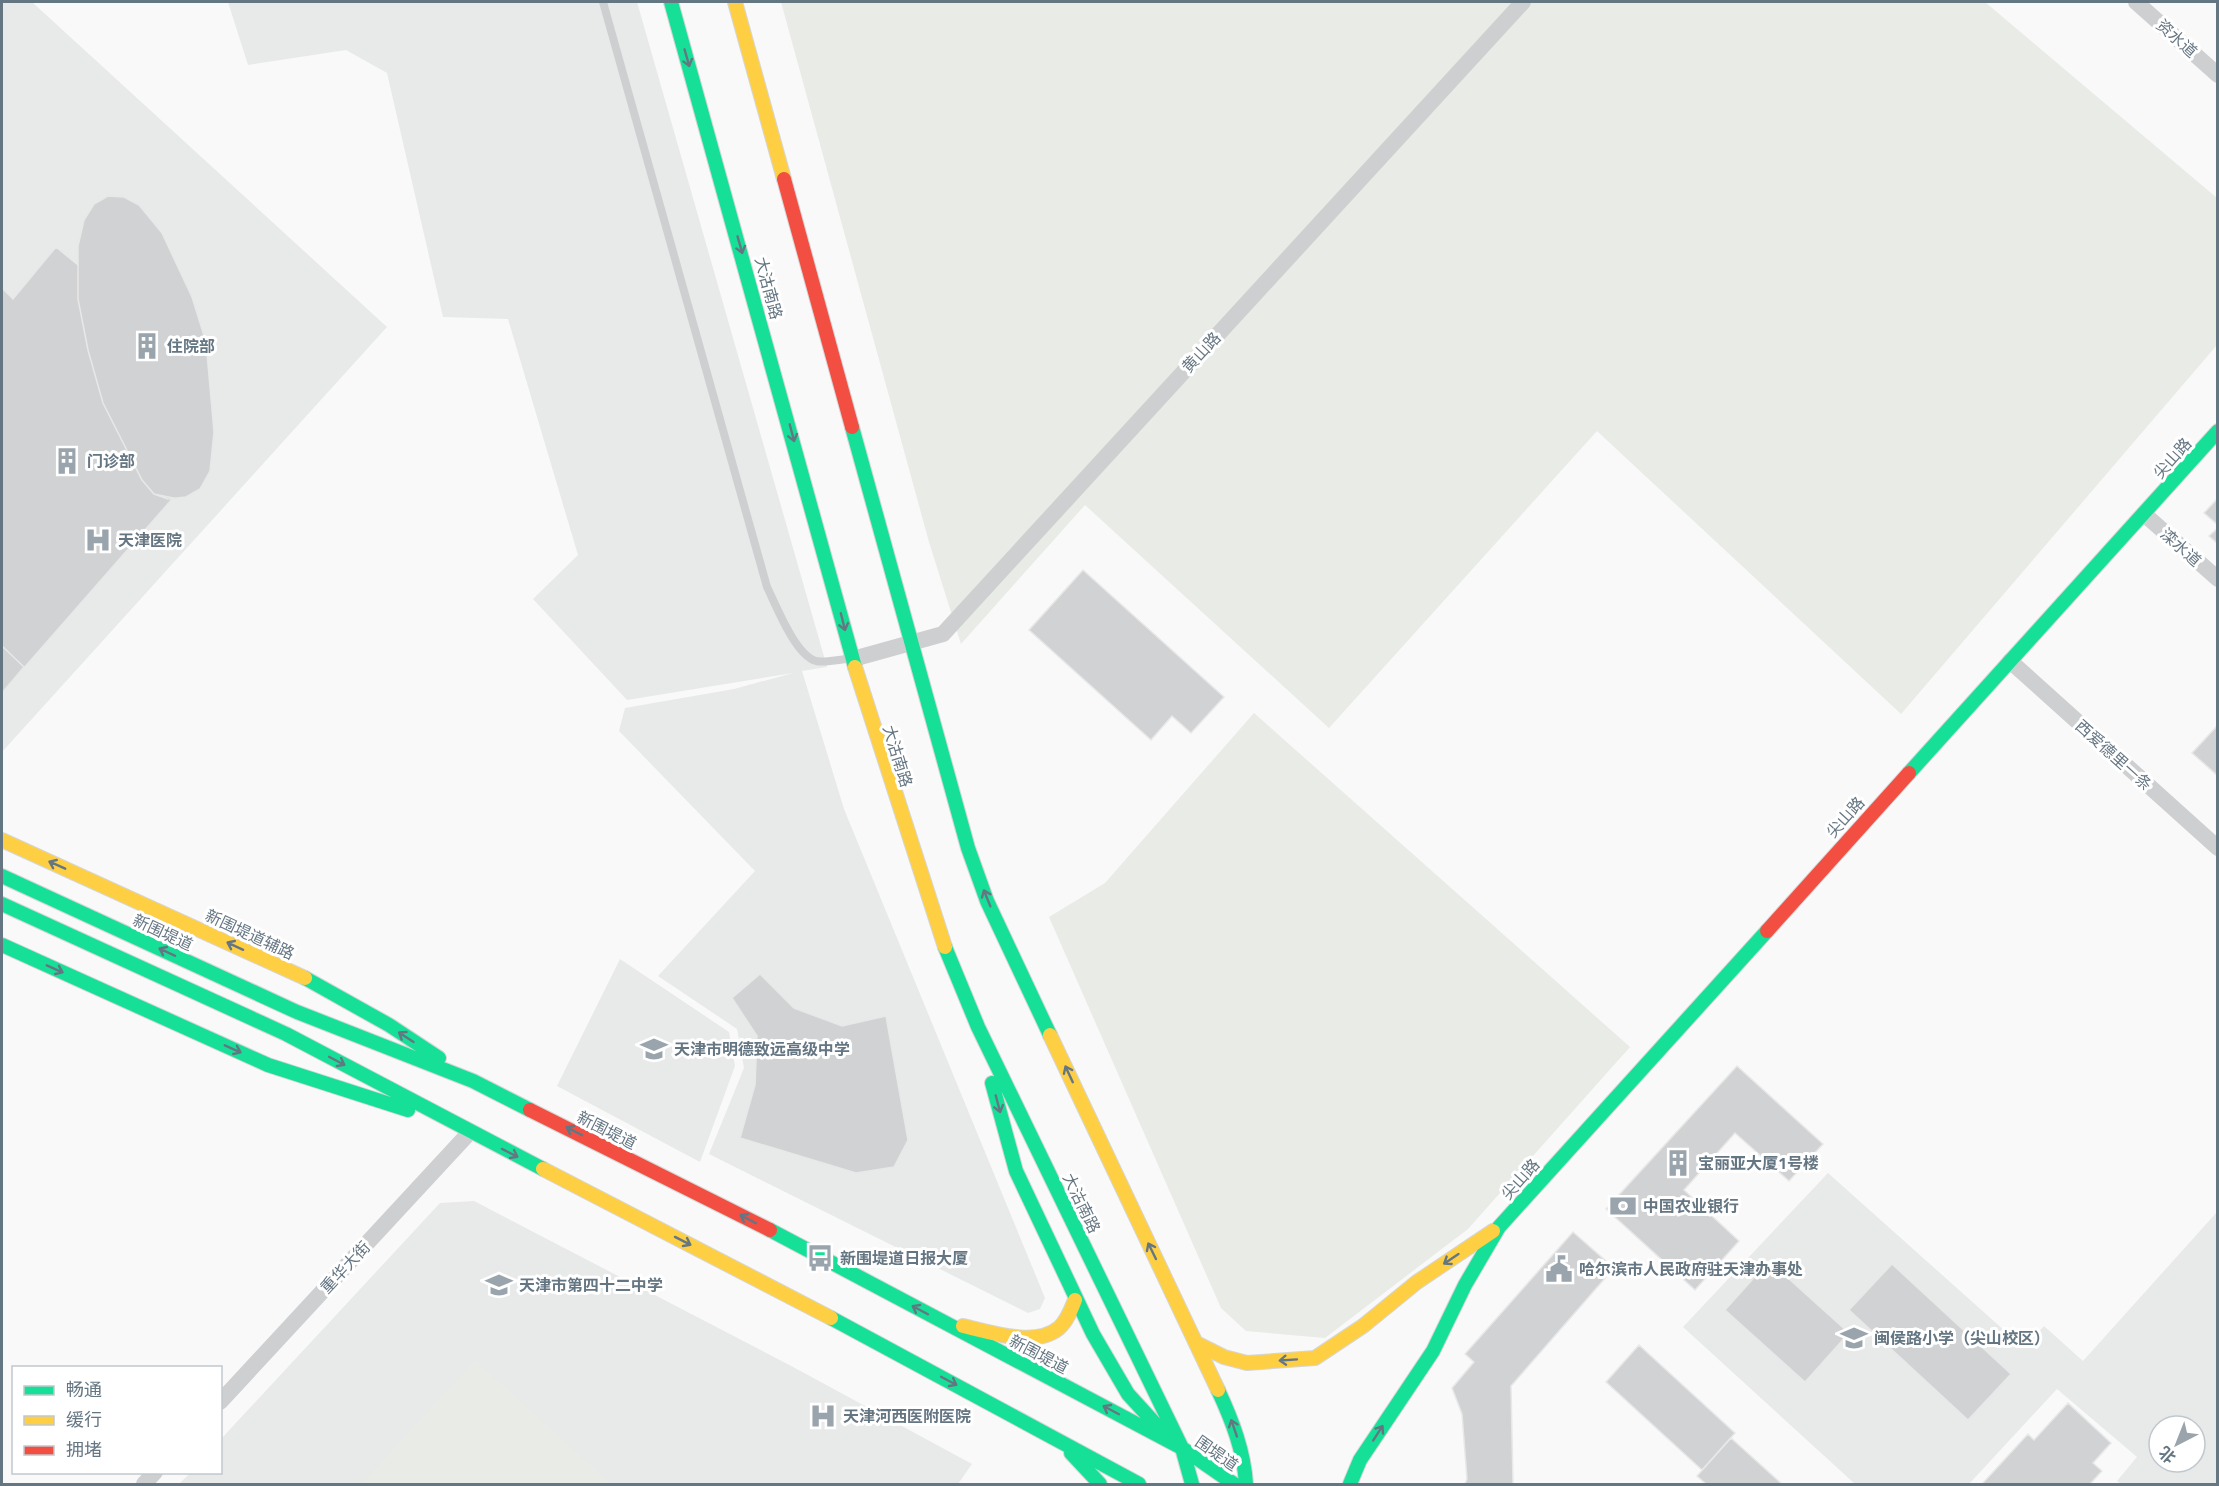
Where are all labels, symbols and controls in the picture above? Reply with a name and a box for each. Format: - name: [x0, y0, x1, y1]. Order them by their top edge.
- street label: 资水道: [2151, 13, 2203, 63]
- one-way arrow: [682, 48, 693, 67]
- one-way arrow: [735, 236, 747, 255]
- street label: 大沽南路: [749, 254, 789, 322]
- street label: 黄山路: [1176, 326, 1226, 378]
- building icon: 住院部: [132, 331, 162, 361]
- place label: 住院部: [167, 334, 215, 358]
- one-way arrow: [787, 424, 798, 443]
- street label: 尖山路: [2147, 432, 2197, 484]
- building icon: 门诊部: [52, 446, 82, 476]
- place label: 门诊部: [87, 449, 135, 473]
- street label: 滦水道: [2155, 522, 2207, 572]
- hospital icon: 天津医院: [83, 525, 113, 555]
- place label: 天津医院: [118, 528, 182, 552]
- one-way arrow: [838, 612, 850, 631]
- street label: 西爱德里一条: [2070, 714, 2158, 796]
- street label: 大沽南路: [877, 722, 919, 790]
- street label: 尖山路: [1820, 791, 1870, 843]
- one-way arrow: [48, 859, 67, 870]
- one-way arrow: [981, 889, 992, 907]
- street label: 新围堤道辅路: [201, 903, 299, 965]
- street label: 新围堤道: [129, 908, 197, 956]
- one-way arrow: [226, 939, 244, 951]
- one-way arrow: [159, 946, 177, 958]
- one-way arrow: [45, 964, 63, 975]
- one-way arrow: [399, 1031, 415, 1043]
- school or university icon: 天津市明德致远高级中学: [639, 1034, 669, 1064]
- place label: 天津市明德致远高级中学: [674, 1037, 850, 1061]
- one-way arrow: [223, 1044, 241, 1056]
- one-way arrow: [328, 1055, 345, 1067]
- one-way arrow: [1062, 1066, 1074, 1084]
- one-way arrow: [993, 1094, 1004, 1113]
- street label: 新围堤道: [573, 1105, 641, 1155]
- one-way arrow: [565, 1125, 583, 1136]
- one-way arrow: [500, 1147, 518, 1159]
- building icon: 宝丽亚大厦1号楼: [1663, 1148, 1693, 1178]
- place label: 宝丽亚大厦1号楼: [1698, 1151, 1819, 1175]
- street label: 尖山路: [1495, 1153, 1545, 1205]
- street label: 大沽南路: [1057, 1169, 1107, 1237]
- bank icon: 中国农业银行: [1608, 1191, 1638, 1221]
- place label: 中国农业银行: [1643, 1194, 1739, 1218]
- one-way arrow: [740, 1213, 757, 1225]
- street label: 重华大街: [314, 1235, 376, 1299]
- one-way arrow: [674, 1236, 692, 1247]
- one-way arrow: [1145, 1242, 1157, 1260]
- bus stop icon: 新围堤道日报大厦: [805, 1243, 835, 1273]
- place label: 新围堤道日报大厦: [840, 1246, 968, 1270]
- one-way arrow: [1443, 1253, 1459, 1265]
- public building icon: 哈尔滨市人民政府驻天津办事处: [1544, 1254, 1574, 1284]
- place label: 哈尔滨市人民政府驻天津办事处: [1579, 1257, 1803, 1281]
- school or university icon: 天津市第四十二中学: [484, 1270, 514, 1300]
- place label: 天津市第四十二中学: [519, 1273, 663, 1297]
- one-way arrow: [912, 1304, 929, 1316]
- school or university icon: 闽侯路小学（尖山校区）: [1839, 1323, 1869, 1353]
- place label: 闽侯路小学（尖山校区）: [1874, 1326, 2050, 1350]
- street label: 新围堤道: [1005, 1328, 1073, 1380]
- one-way arrow: [1278, 1355, 1298, 1366]
- legend: [12, 1366, 222, 1474]
- text: 畅通: [66, 1376, 102, 1403]
- one-way arrow: [939, 1376, 957, 1387]
- hospital icon: 天津河西医附医院: [808, 1401, 838, 1431]
- place label: 天津河西医附医院: [843, 1404, 971, 1428]
- one-way arrow: [1103, 1404, 1121, 1415]
- text: 缓行: [66, 1406, 102, 1433]
- north arrow: [2147, 1414, 2207, 1474]
- one-way arrow: [1227, 1419, 1238, 1438]
- one-way arrow: [1372, 1425, 1384, 1442]
- street label: 围堤道: [1190, 1429, 1244, 1477]
- text: 拥堵: [66, 1436, 102, 1463]
- text: 北: [2153, 1441, 2181, 1469]

